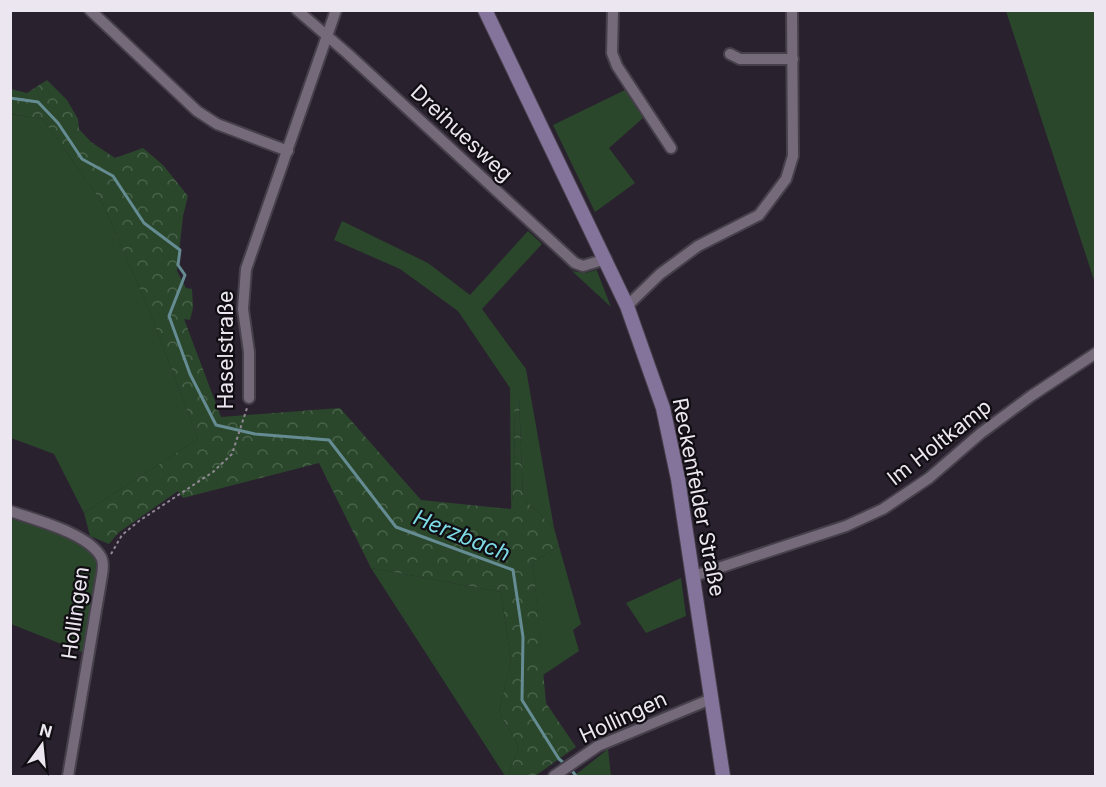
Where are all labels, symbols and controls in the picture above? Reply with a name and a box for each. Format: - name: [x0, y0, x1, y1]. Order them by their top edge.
- street label: Dreihuesweg: [406, 79, 518, 187]
- street label: Haselstraße: [213, 291, 238, 409]
- street label: Im Holtkamp: [882, 394, 996, 490]
- street label: Reckenfelder Straße: [667, 396, 731, 598]
- water label: Herzbach: [410, 504, 514, 566]
- street label: Hollingen: [56, 565, 94, 661]
- street label: Hollingen: [575, 686, 671, 748]
- north arrow: [12, 715, 72, 775]
- text: N: [37, 719, 54, 742]

